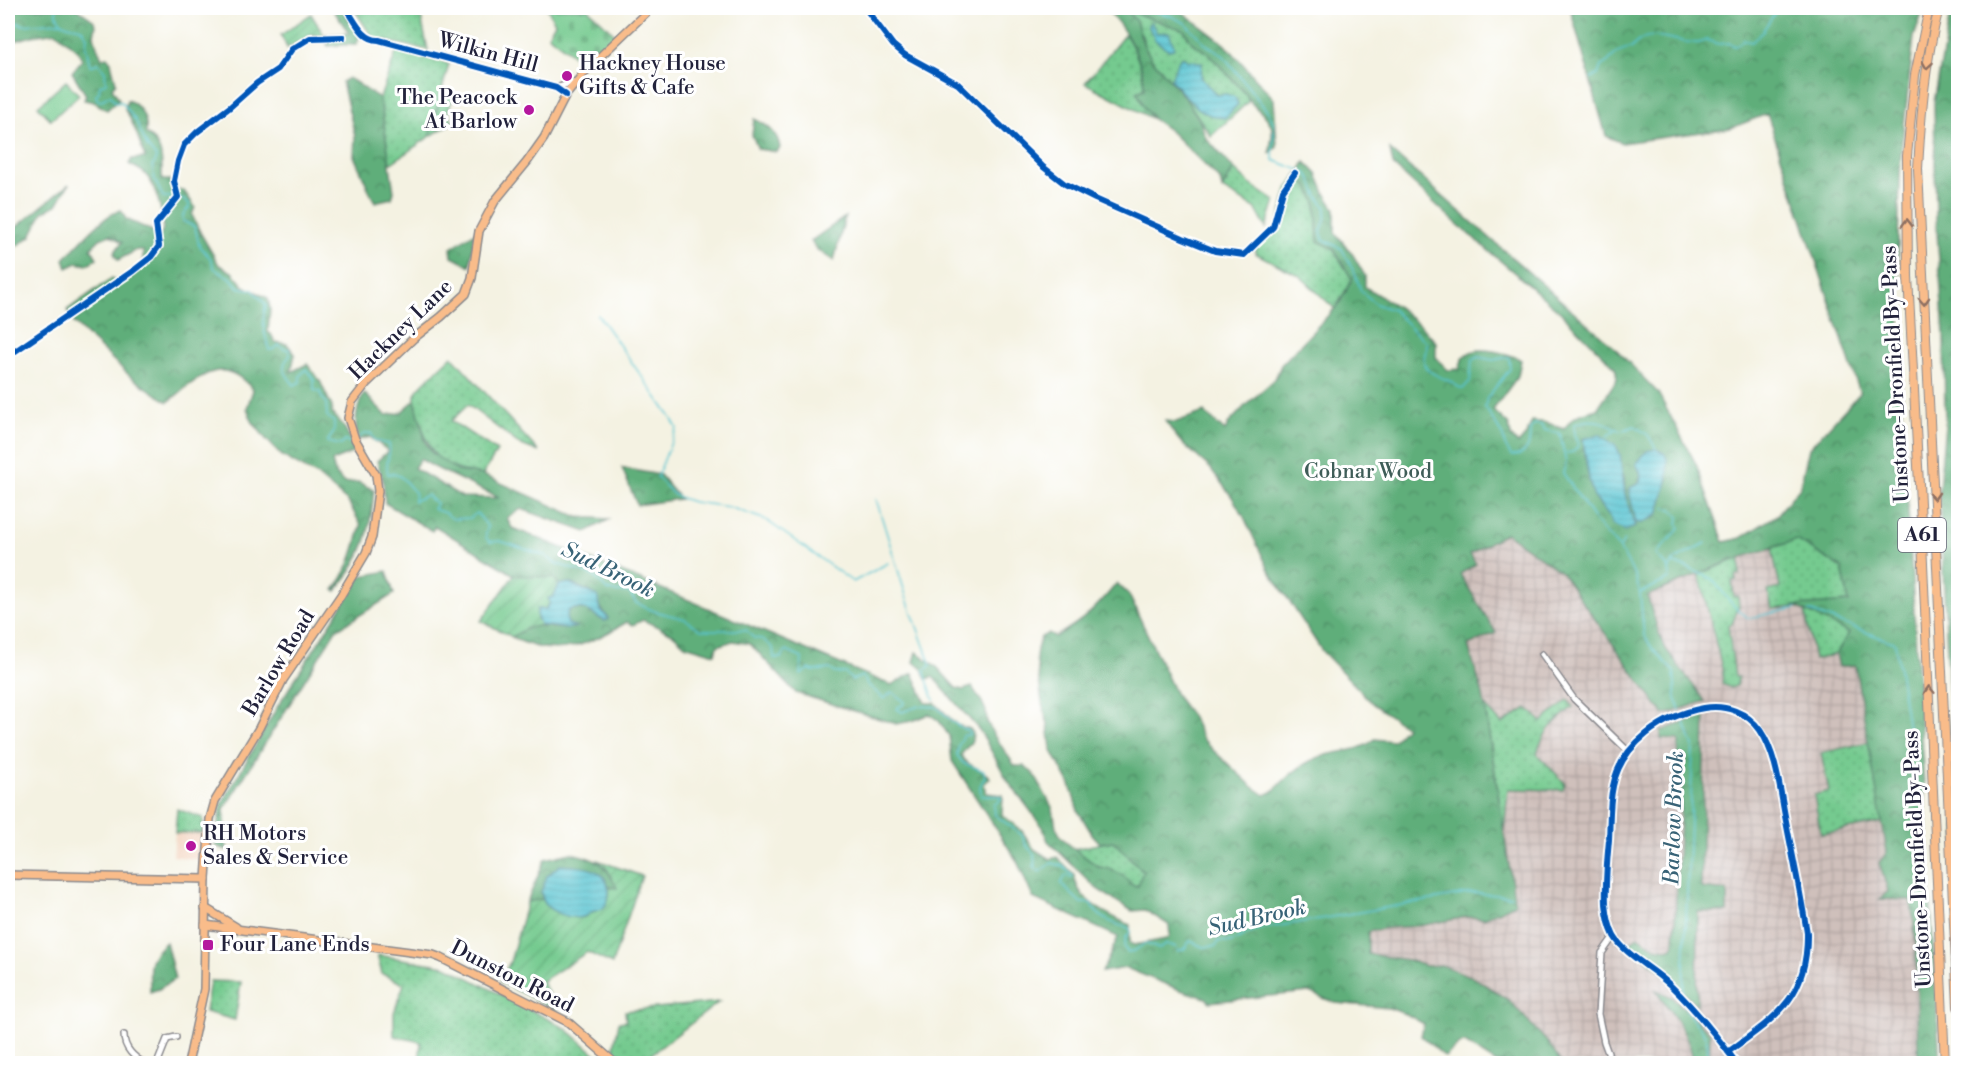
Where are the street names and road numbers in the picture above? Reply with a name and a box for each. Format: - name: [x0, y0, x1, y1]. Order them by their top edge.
- street label: Wilkin Hill: [434, 27, 541, 79]
- street label: Unstone-Dronfield By-Pass: [1876, 245, 1916, 503]
- street label: Hackney Lane: [344, 274, 458, 386]
- road number: A61: [1898, 518, 1946, 552]
- street label: Barlow Road: [237, 605, 321, 722]
- street label: Unstone-Dronfield By-Pass: [1898, 730, 1938, 988]
- street label: Dunston Road: [446, 935, 578, 1019]

